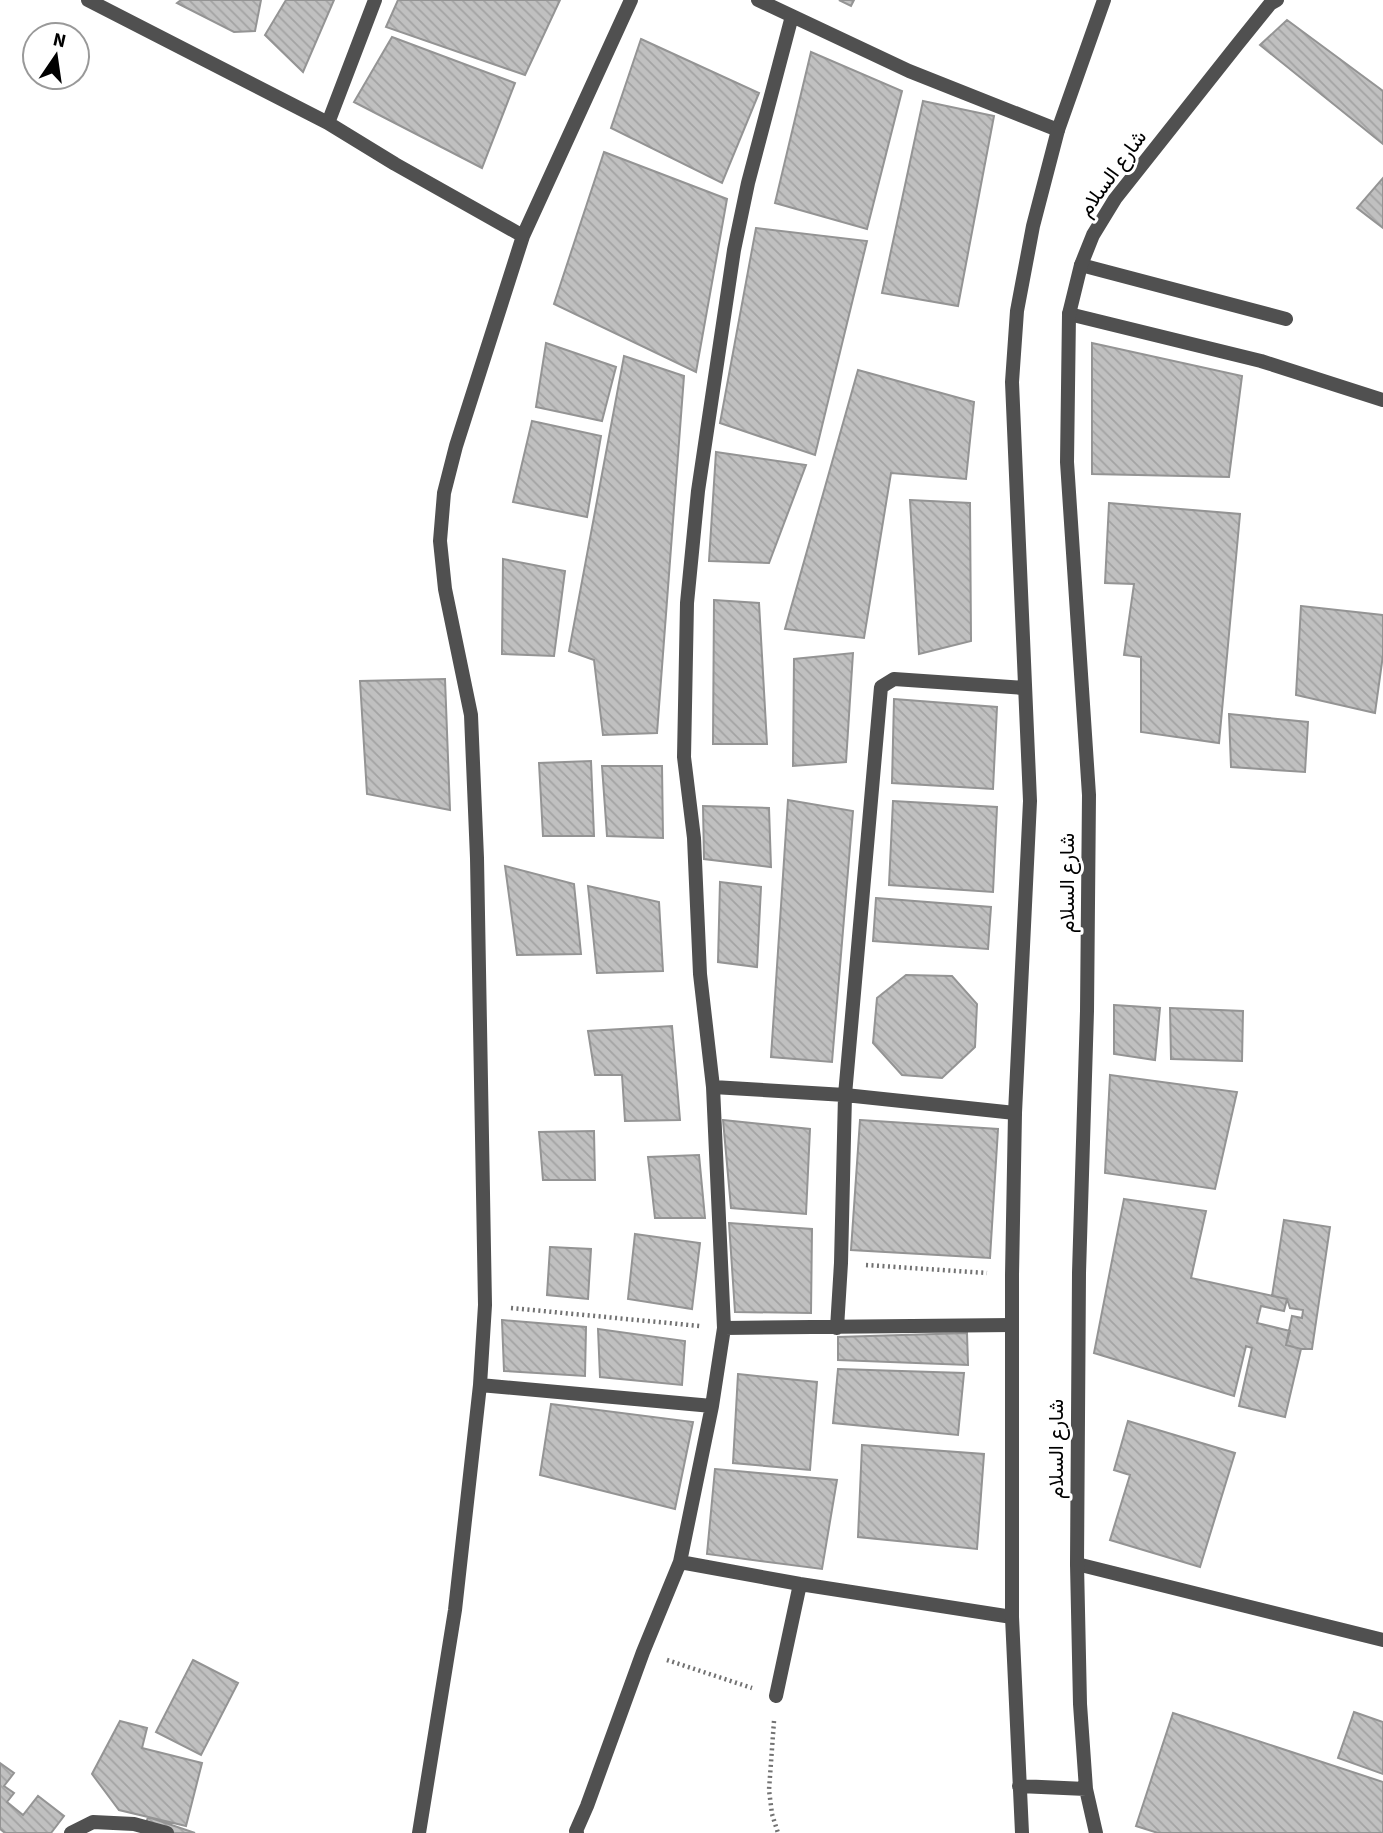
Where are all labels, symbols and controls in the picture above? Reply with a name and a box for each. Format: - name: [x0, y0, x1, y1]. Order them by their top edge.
- north arrow: [21, 21, 91, 91]
- text: N: [50, 26, 69, 55]
- street label: شارع السلام: [1070, 124, 1154, 222]
- street label: شارع السلام: [1052, 833, 1082, 933]
- street label: شارع السلام: [1041, 1399, 1071, 1499]

